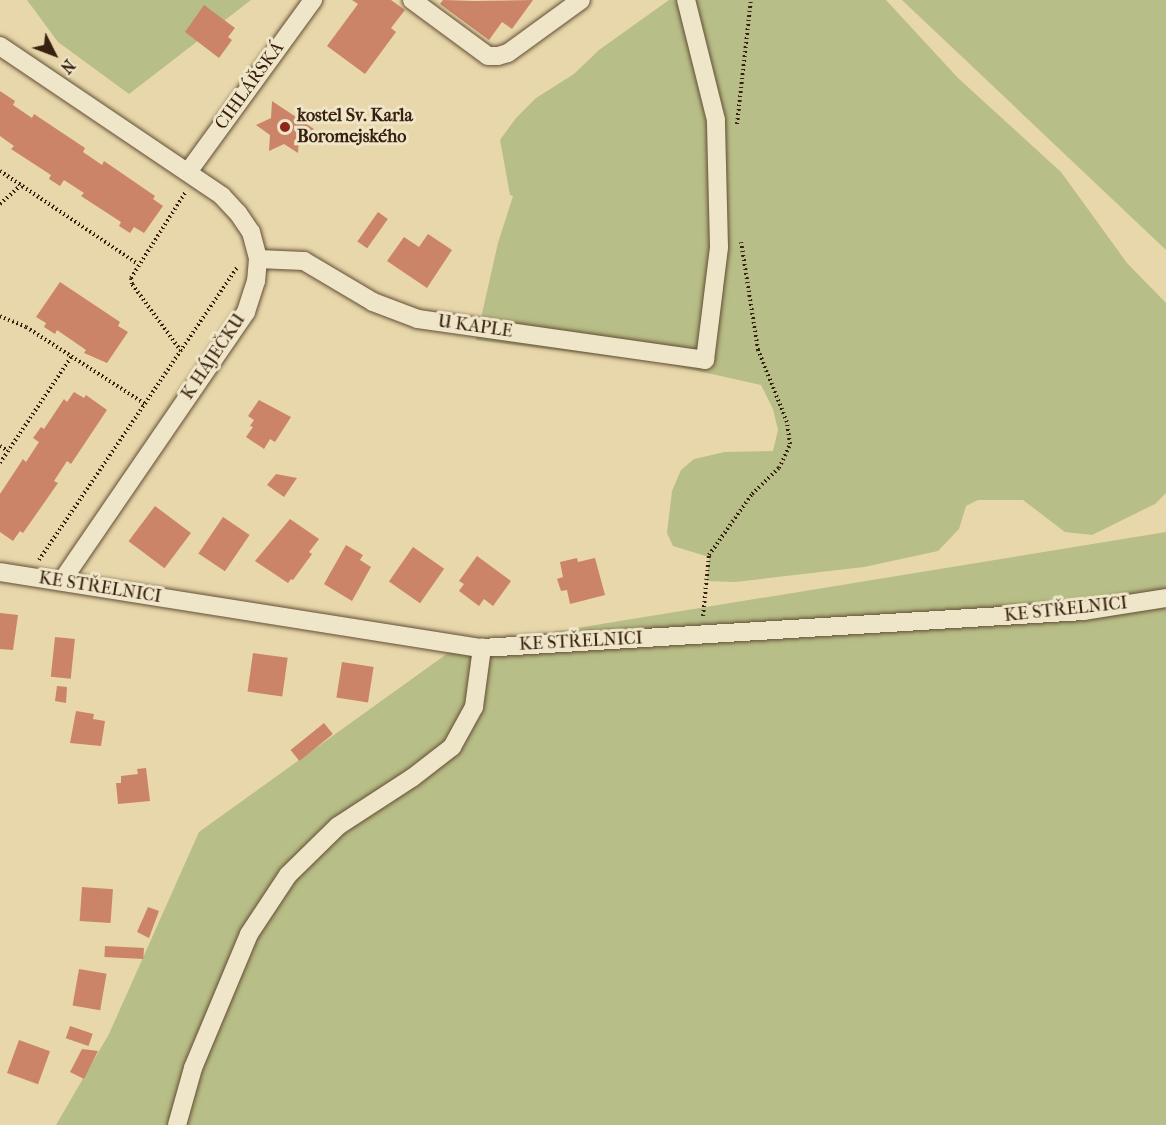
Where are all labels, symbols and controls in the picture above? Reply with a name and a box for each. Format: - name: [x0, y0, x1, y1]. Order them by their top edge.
- north arrow: [24, 24, 84, 84]
- street label: CIHLÁŘSKÁ: [211, 38, 289, 134]
- text: N: [57, 56, 79, 77]
- place label: kostel Sv. Karla Boromejského: [297, 106, 413, 148]
- marker: kostel Sv. Karla Boromejského: [278, 120, 292, 134]
- street label: K HÁJEČKU: [177, 310, 251, 404]
- street label: U KAPLE: [436, 311, 514, 343]
- street label: KE STŘELNICI: [37, 568, 163, 608]
- street label: KE STŘELNICI: [1003, 593, 1129, 627]
- street label: KE STŘELNICI: [519, 628, 643, 656]

